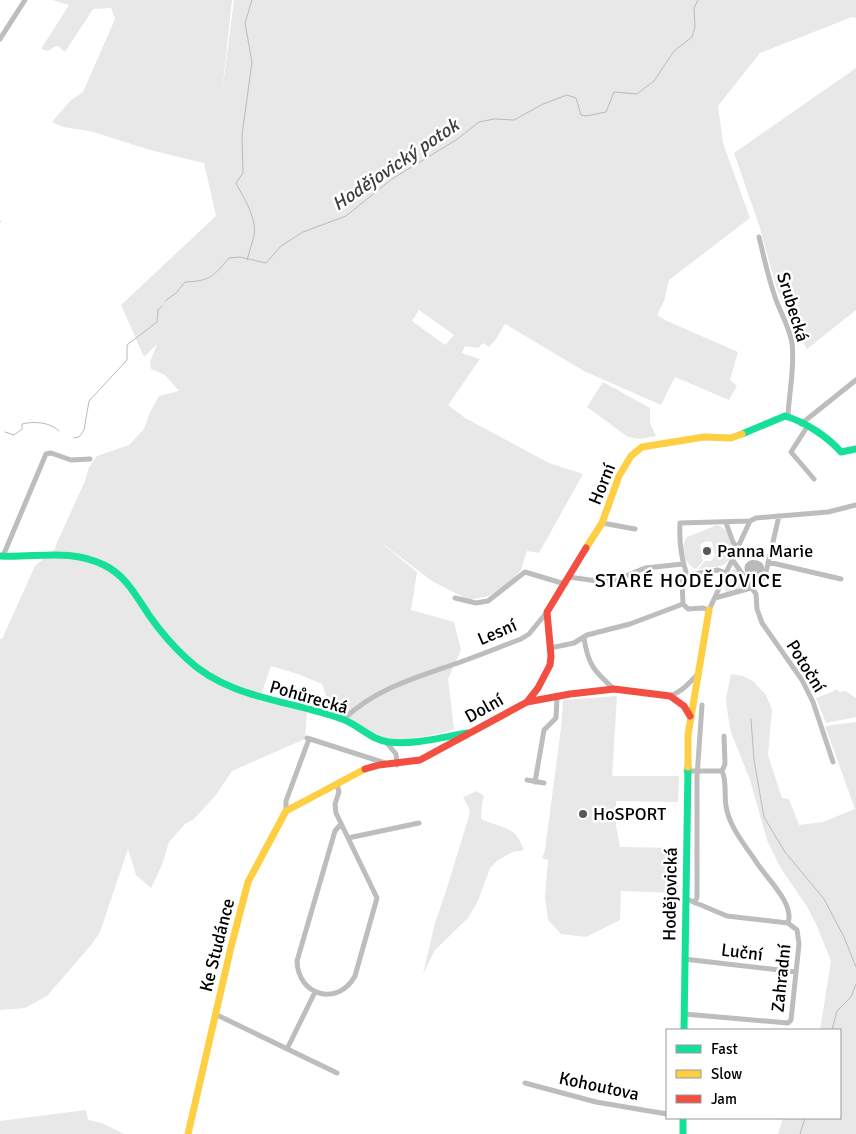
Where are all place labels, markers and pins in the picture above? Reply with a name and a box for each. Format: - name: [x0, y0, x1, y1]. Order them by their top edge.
- place label: Panna Marie: [717, 540, 813, 562]
- marker: Panna Marie: [701, 545, 713, 557]
- place label: HoSPORT: [593, 803, 666, 825]
- marker: HoSPORT: [577, 808, 589, 820]

